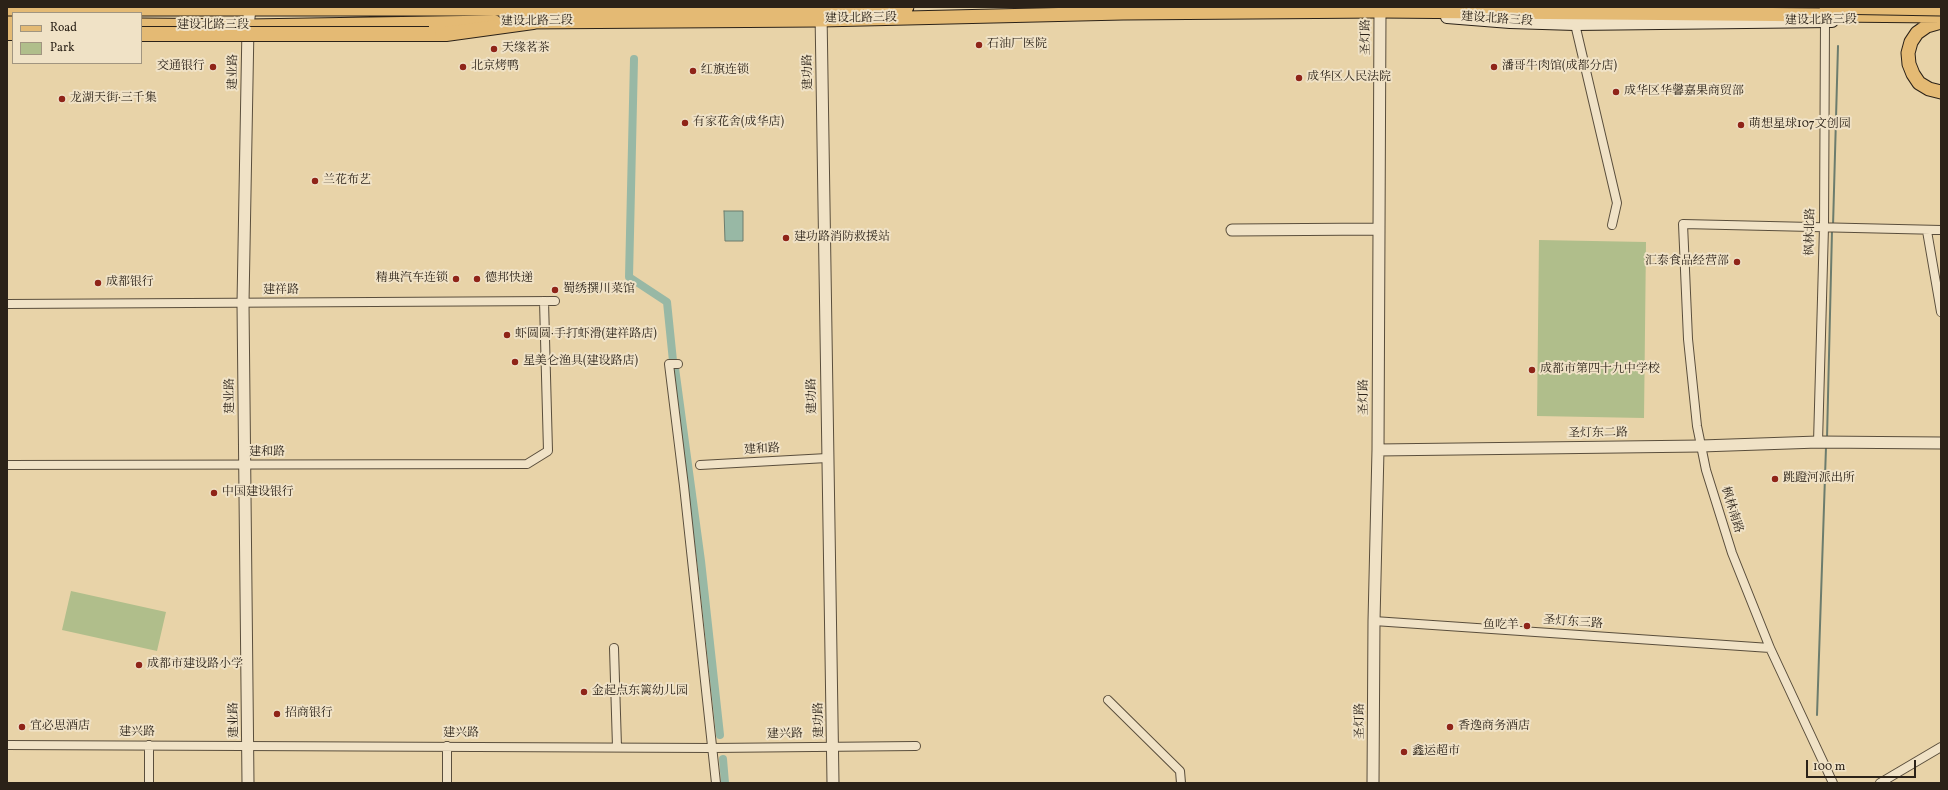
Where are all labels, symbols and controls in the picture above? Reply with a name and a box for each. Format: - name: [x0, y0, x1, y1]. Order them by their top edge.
- street label: 建设北路三段: [1461, 10, 1533, 30]
- street label: 建设北路三段: [825, 11, 897, 27]
- legend: [12, 12, 142, 64]
- street label: 建设北路三段: [1785, 13, 1857, 29]
- street label: 建设北路三段: [501, 14, 573, 30]
- street label: 建设北路三段: [177, 19, 249, 33]
- street label: 圣灯路: [1360, 19, 1374, 55]
- text: Road: [50, 20, 77, 36]
- place label: 石油厂医院: [987, 38, 1047, 52]
- text: Park: [50, 40, 75, 56]
- marker: 石油厂医院: [974, 40, 984, 50]
- place label: 天缘茗茶: [502, 42, 550, 56]
- marker: 天缘茗茶: [489, 44, 499, 54]
- street label: 建业路: [226, 54, 242, 90]
- street label: 建功路: [801, 54, 817, 90]
- place label: 交通银行: [157, 60, 205, 74]
- place label: 北京烤鸭: [471, 60, 519, 74]
- place label: 潘哥牛肉馆(成都分店): [1502, 60, 1617, 74]
- marker: 交通银行: [208, 62, 218, 72]
- marker: 北京烤鸭: [458, 62, 468, 72]
- marker: 潘哥牛肉馆(成都分店): [1489, 62, 1499, 72]
- place label: 红旗连锁: [701, 64, 749, 78]
- marker: 红旗连锁: [688, 66, 698, 76]
- place label: 成华区人民法院: [1307, 71, 1391, 85]
- marker: 成华区人民法院: [1294, 73, 1304, 83]
- place label: 成华区华馨嘉果商贸部: [1624, 85, 1744, 99]
- marker: 成华区华馨嘉果商贸部: [1611, 87, 1621, 97]
- place label: 龙湖天街·三千集: [70, 92, 157, 106]
- marker: 龙湖天街·三千集: [57, 94, 67, 104]
- place label: 有家花舍(成华店): [693, 116, 784, 130]
- marker: 有家花舍(成华店): [680, 118, 690, 128]
- place label: 萌想星球107文创园: [1749, 118, 1851, 132]
- marker: 萌想星球107文创园: [1736, 120, 1746, 130]
- place label: 兰花布艺: [323, 174, 371, 188]
- marker: 兰花布艺: [310, 176, 320, 186]
- street label: 枫林北路: [1803, 208, 1819, 256]
- place label: 建功路消防救援站: [794, 231, 890, 245]
- marker: 建功路消防救援站: [781, 233, 791, 243]
- place label: 汇泰食品经营部: [1645, 255, 1729, 269]
- marker: 汇泰食品经营部: [1732, 257, 1742, 267]
- place label: 精典汽车连锁: [376, 272, 448, 286]
- place label: 德邦快递: [485, 272, 533, 286]
- marker: 精典汽车连锁: [451, 274, 461, 284]
- marker: 德邦快递: [472, 274, 482, 284]
- place label: 成都银行: [106, 276, 154, 290]
- marker: 成都银行: [93, 278, 103, 288]
- place label: 蜀绣撰川菜馆: [563, 283, 635, 297]
- street label: 建祥路: [263, 284, 299, 298]
- marker: 蜀绣撰川菜馆: [550, 285, 560, 295]
- place label: 虾圆圆·手打虾滑(建祥路店): [515, 328, 657, 342]
- marker: 虾圆圆·手打虾滑(建祥路店): [502, 330, 512, 340]
- place label: 星美仑渔具(建设路店): [523, 355, 638, 369]
- marker: 星美仑渔具(建设路店): [510, 357, 520, 367]
- place label: 成都市第四十九中学校: [1540, 363, 1660, 377]
- marker: 成都市第四十九中学校: [1527, 365, 1537, 375]
- street label: 建业路: [224, 378, 238, 414]
- street label: 建功路: [805, 378, 821, 414]
- street label: 圣灯路: [1358, 379, 1372, 415]
- street label: 圣灯东二路: [1568, 426, 1628, 442]
- street label: 建和路: [744, 442, 780, 458]
- street label: 建和路: [249, 446, 285, 460]
- place label: 跳蹬河派出所: [1783, 472, 1855, 486]
- marker: 跳蹬河派出所: [1770, 474, 1780, 484]
- street label: 枫林南路: [1717, 485, 1745, 535]
- place label: 中国建设银行: [222, 486, 294, 500]
- marker: 中国建设银行: [209, 488, 219, 498]
- street label: 圣灯东三路: [1543, 614, 1603, 632]
- place label: 鱼吃羊: [1483, 619, 1519, 633]
- marker: 鱼吃羊: [1522, 621, 1532, 631]
- place label: 成都市建设路小学: [147, 658, 243, 672]
- marker: 成都市建设路小学: [134, 660, 144, 670]
- place label: 金起点东篱幼儿园: [592, 685, 688, 699]
- marker: 金起点东篱幼儿园: [579, 687, 589, 697]
- street label: 建业路: [227, 702, 243, 738]
- street label: 建功路: [812, 702, 828, 738]
- street label: 圣灯路: [1354, 703, 1368, 739]
- place label: 招商银行: [285, 707, 333, 721]
- marker: 招商银行: [272, 709, 282, 719]
- place label: 宜必思酒店: [30, 720, 90, 734]
- place label: 香逸商务酒店: [1458, 720, 1530, 734]
- marker: 宜必思酒店: [17, 722, 27, 732]
- marker: 香逸商务酒店: [1445, 722, 1455, 732]
- street label: 建兴路: [119, 726, 155, 740]
- street label: 建兴路: [443, 727, 479, 741]
- street label: 建兴路: [767, 727, 803, 743]
- place label: 鑫运超市: [1412, 745, 1460, 759]
- marker: 鑫运超市: [1399, 747, 1409, 757]
- scale bar: [1808, 752, 1918, 778]
- text: 100 m: [1813, 759, 1845, 775]

